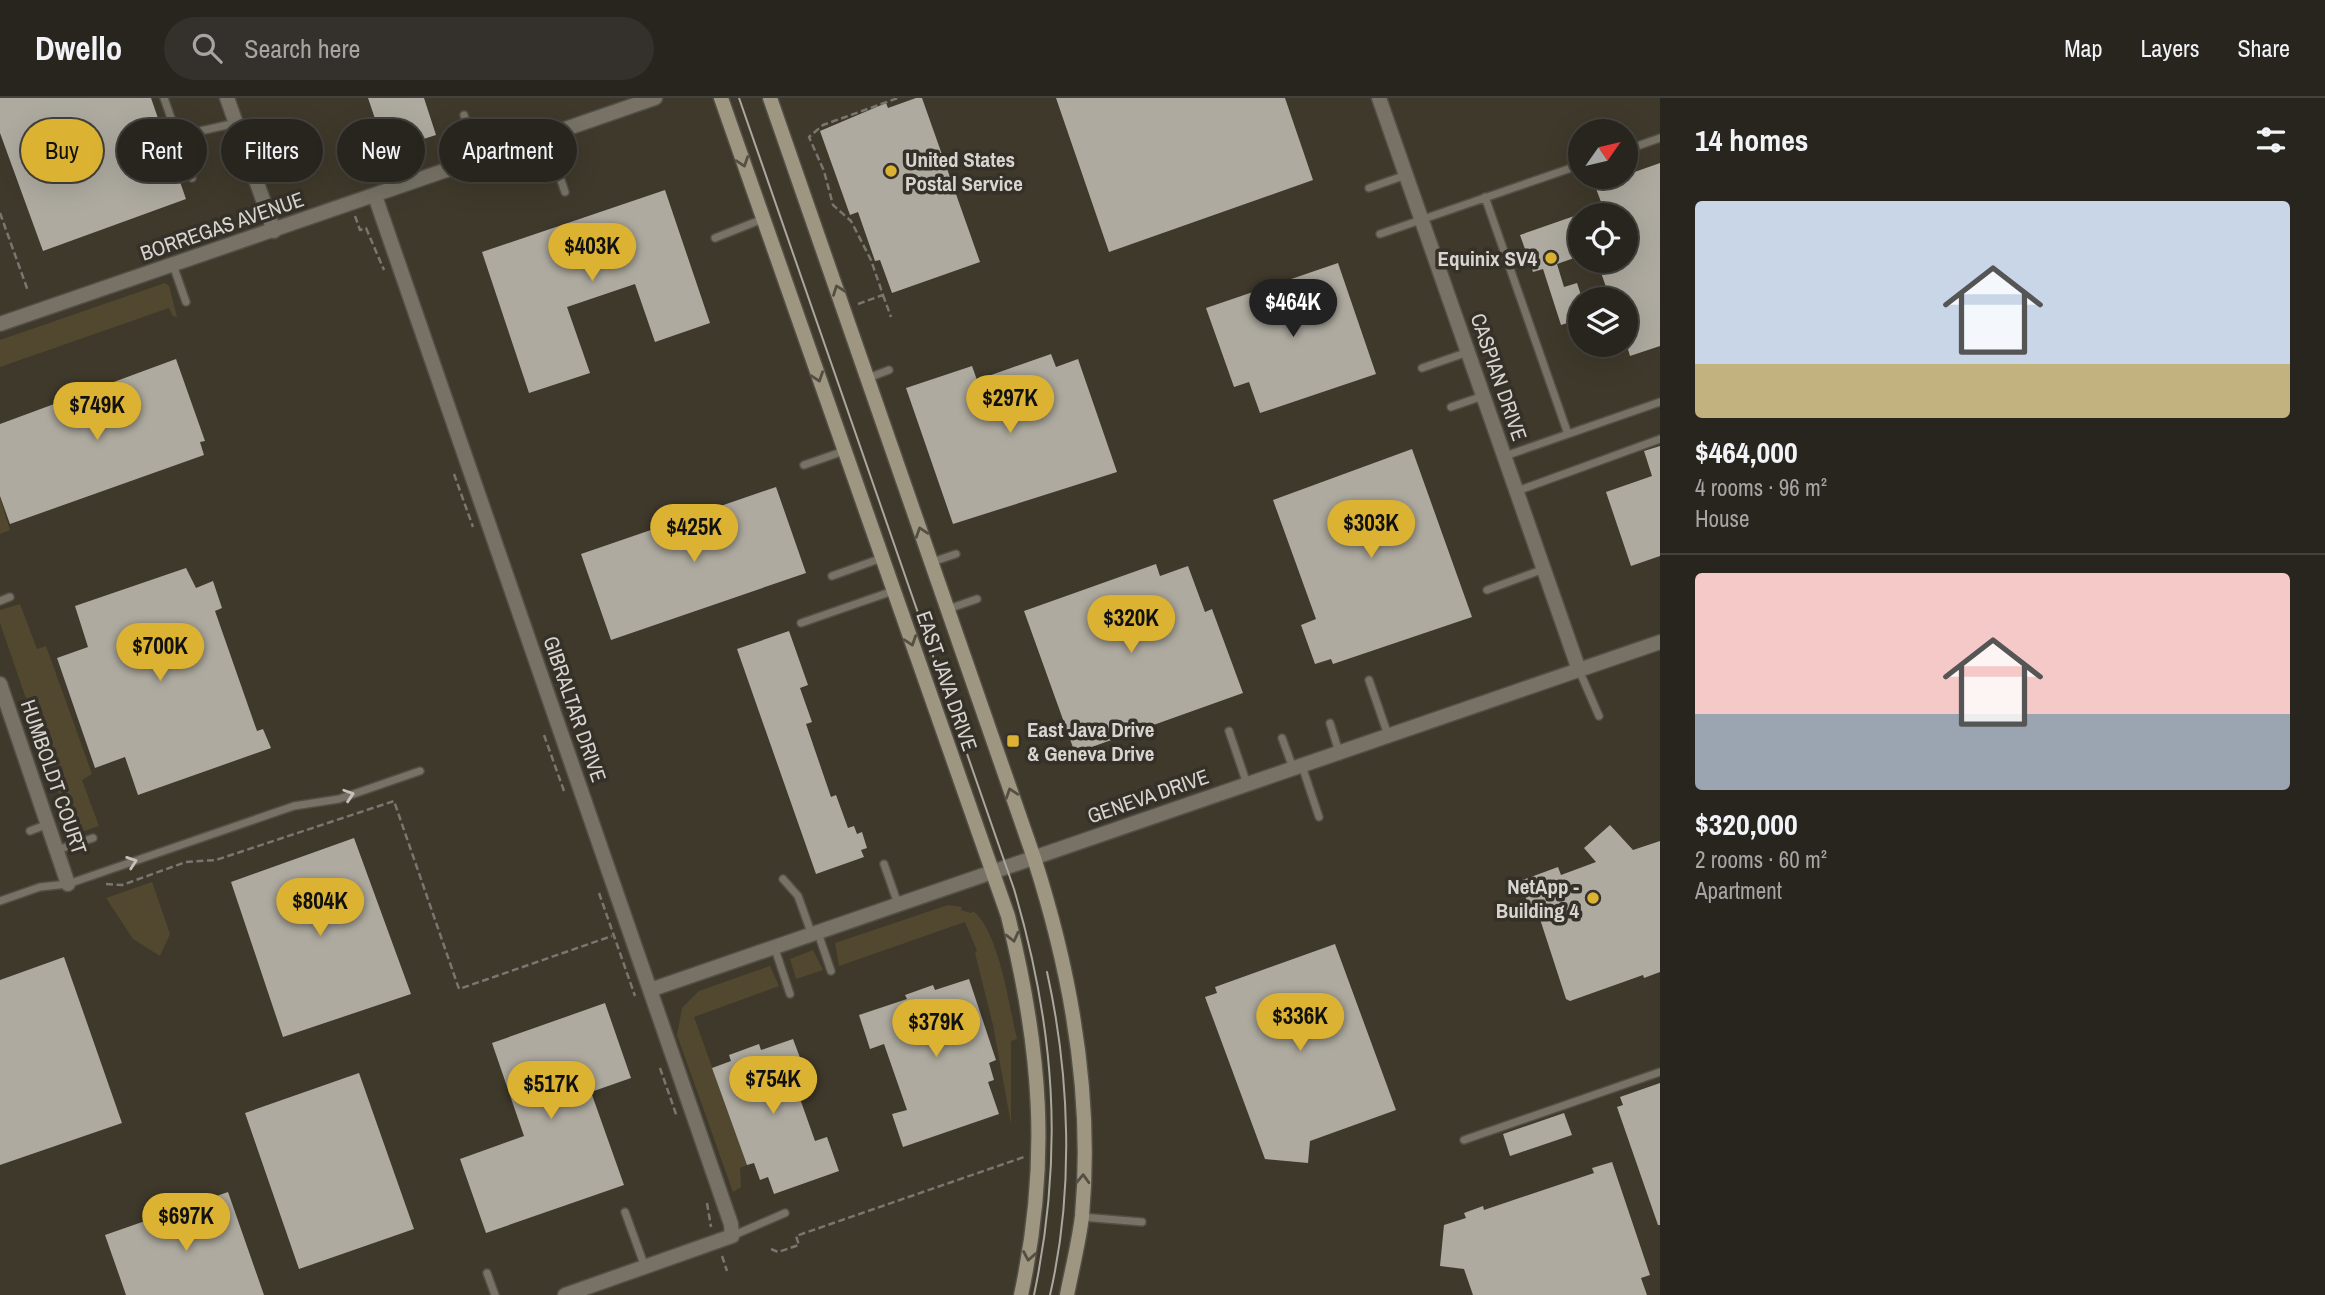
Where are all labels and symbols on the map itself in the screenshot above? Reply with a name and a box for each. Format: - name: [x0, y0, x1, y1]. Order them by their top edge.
- north arrow: [1568, 119, 1638, 189]
- place label: United States Postal Service: [905, 145, 1023, 198]
- one-way arrow: [735, 156, 749, 168]
- marker: United States Postal Service: [883, 163, 899, 179]
- street label: BORREGAS AVENUE: [136, 184, 308, 268]
- pin: $403K: [543, 223, 641, 283]
- place label: Equinix SV4: [1437, 244, 1537, 273]
- marker: Equinix SV4: [1543, 250, 1559, 266]
- pin: $464K: [1244, 280, 1342, 339]
- one-way arrow: [832, 285, 846, 297]
- street label: CASPIAN DRIVE: [1464, 309, 1534, 445]
- one-way arrow: [810, 371, 824, 383]
- pin: $297K: [961, 376, 1059, 435]
- pin: $749K: [48, 382, 146, 442]
- pin: $303K: [1322, 500, 1420, 560]
- pin: $425K: [645, 504, 743, 564]
- one-way arrow: [915, 526, 929, 538]
- pin: $320K: [1082, 596, 1180, 655]
- street label: EAST JAVA DRIVE: [909, 607, 985, 755]
- pin: $700K: [111, 624, 209, 683]
- street label: GIBRALTAR DRIVE: [536, 632, 614, 786]
- one-way arrow: [903, 635, 917, 647]
- street label: HUMBOLDT COURT: [14, 696, 94, 859]
- place label: East Java Drive & Geneva Drive: [1027, 715, 1154, 768]
- marker: East Java Drive & Geneva Drive: [1005, 733, 1021, 749]
- street label: GENEVA DRIVE: [1083, 762, 1213, 830]
- one-way arrow: [1005, 788, 1019, 800]
- one-way arrow: [343, 789, 355, 804]
- one-way arrow: [126, 856, 138, 870]
- place label: NetApp - Building 4: [1496, 872, 1579, 925]
- pin: $804K: [271, 878, 369, 938]
- marker: NetApp - Building 4: [1585, 890, 1601, 906]
- one-way arrow: [1005, 931, 1019, 943]
- pin: $336K: [1251, 993, 1349, 1053]
- pin: $379K: [887, 1000, 985, 1059]
- pin: $754K: [724, 1056, 822, 1116]
- pin: $517K: [502, 1062, 600, 1121]
- one-way arrow: [1075, 1173, 1091, 1184]
- pin: $697K: [137, 1194, 235, 1253]
- one-way arrow: [1022, 1250, 1037, 1262]

